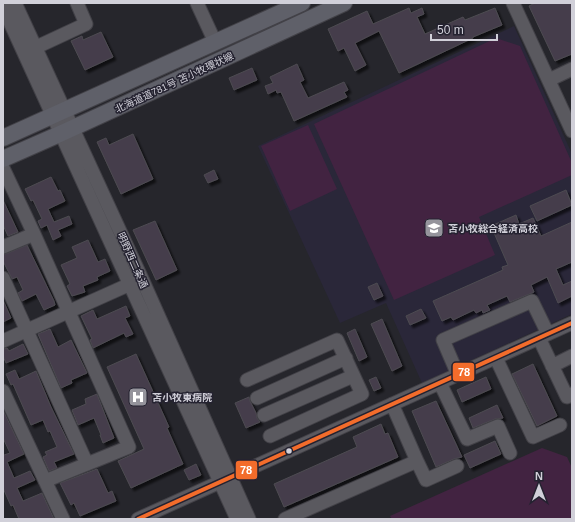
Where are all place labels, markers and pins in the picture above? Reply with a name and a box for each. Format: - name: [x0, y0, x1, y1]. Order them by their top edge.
- school or university icon: 苫小牧総合経済高校: [423, 217, 445, 239]
- place label: 苫小牧総合経済高校: [448, 223, 538, 234]
- hospital icon: 苫小牧東病院: [127, 386, 149, 408]
- place label: 苫小牧東病院: [152, 392, 212, 403]
- unlabelled marker: [284, 446, 294, 456]

